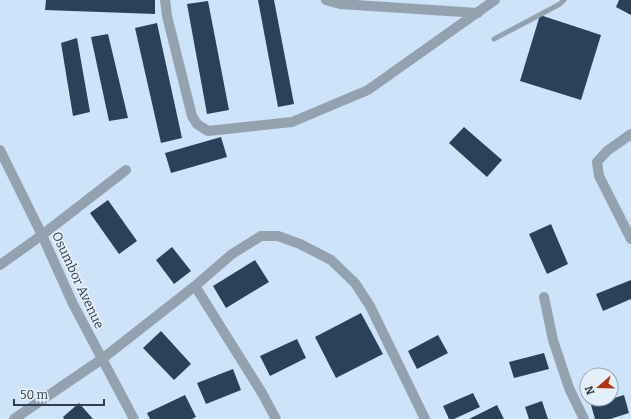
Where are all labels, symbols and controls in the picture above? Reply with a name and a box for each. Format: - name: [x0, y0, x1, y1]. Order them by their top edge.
- street label: Osumbor Avenue: [49, 229, 107, 331]
- north arrow: [579, 367, 619, 407]
- scale bar: [14, 381, 104, 407]
- text: N: [582, 384, 598, 396]
- text: 50 m: [20, 388, 49, 402]

